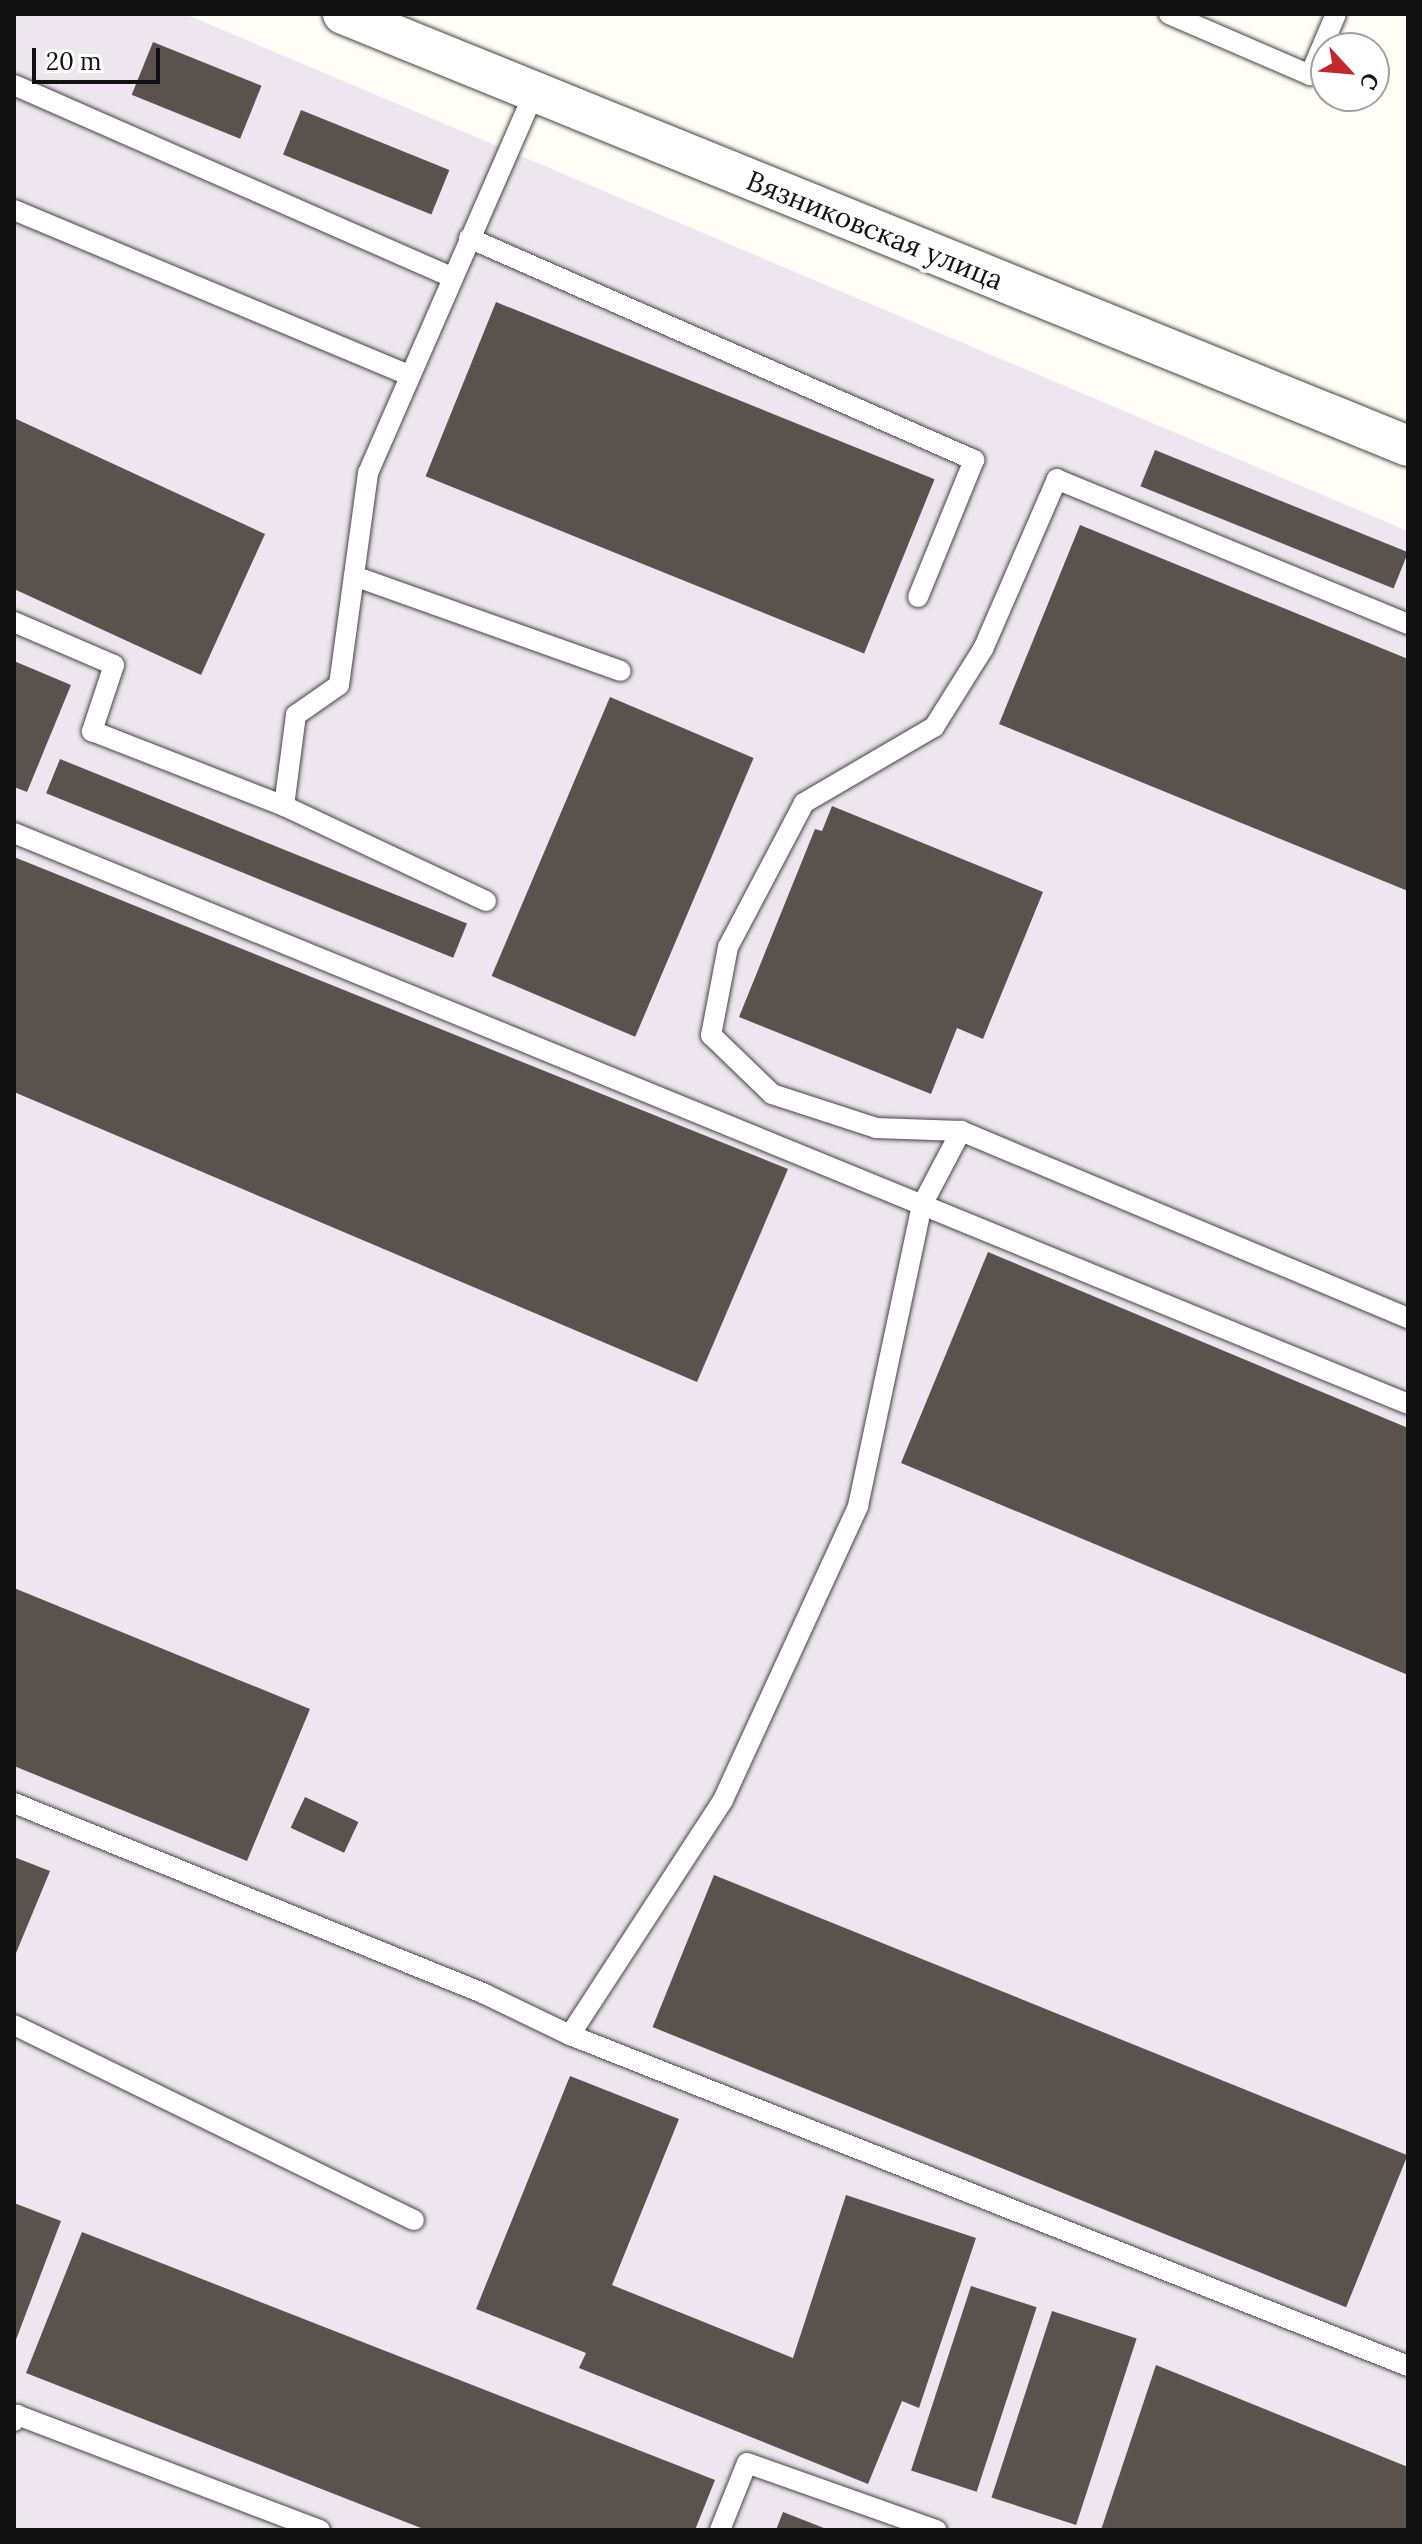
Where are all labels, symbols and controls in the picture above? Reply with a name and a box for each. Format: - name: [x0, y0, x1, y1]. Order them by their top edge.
- scale bar: [36, 32, 164, 82]
- north arrow: [1310, 32, 1390, 112]
- text: 20 m: [46, 46, 102, 77]
- text: С: [1354, 69, 1386, 95]
- street label: Вязниковская улица: [742, 163, 1008, 297]

